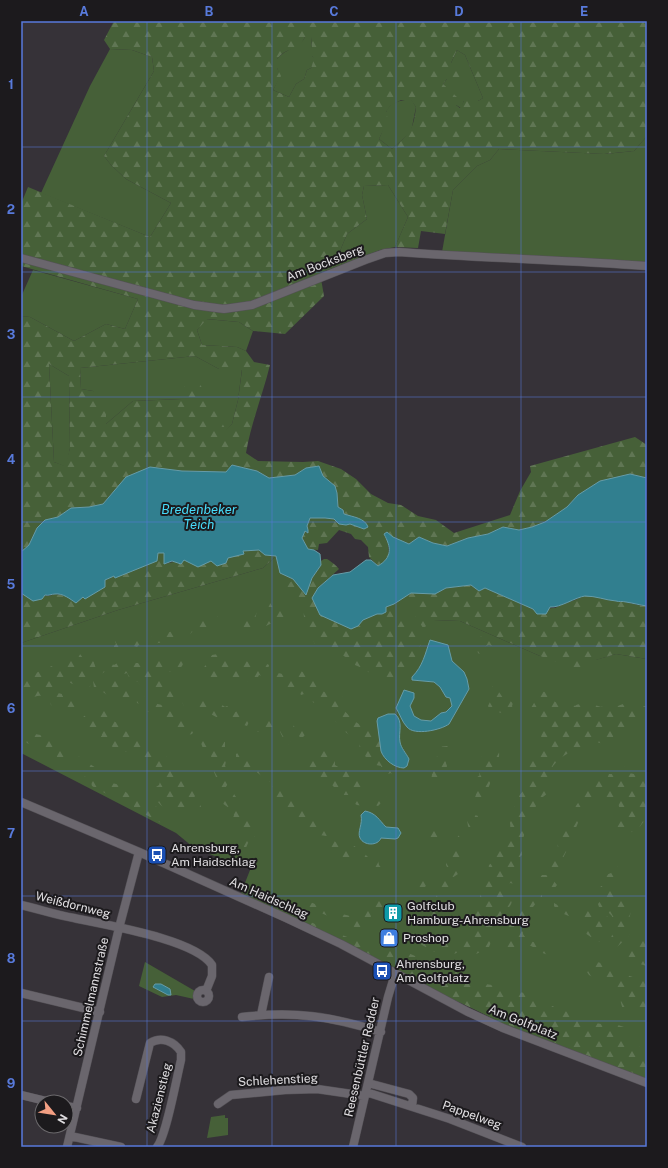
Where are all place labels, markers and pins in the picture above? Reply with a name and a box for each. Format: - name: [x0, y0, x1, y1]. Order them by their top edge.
- place label: Ahrensburg, Am Haidschlag: [171, 841, 256, 869]
- bus stop icon: Ahrensburg, Am Haidschlag: [146, 844, 168, 866]
- place label: Golfclub Hamburg-Ahrensburg: [407, 899, 529, 927]
- building icon: Golfclub Hamburg-Ahrensburg: [382, 902, 404, 924]
- shop icon: Proshop: [378, 927, 400, 949]
- place label: Proshop: [403, 931, 449, 945]
- place label: Ahrensburg, Am Golfplatz: [396, 957, 469, 985]
- bus stop icon: Ahrensburg, Am Golfplatz: [371, 960, 393, 982]

